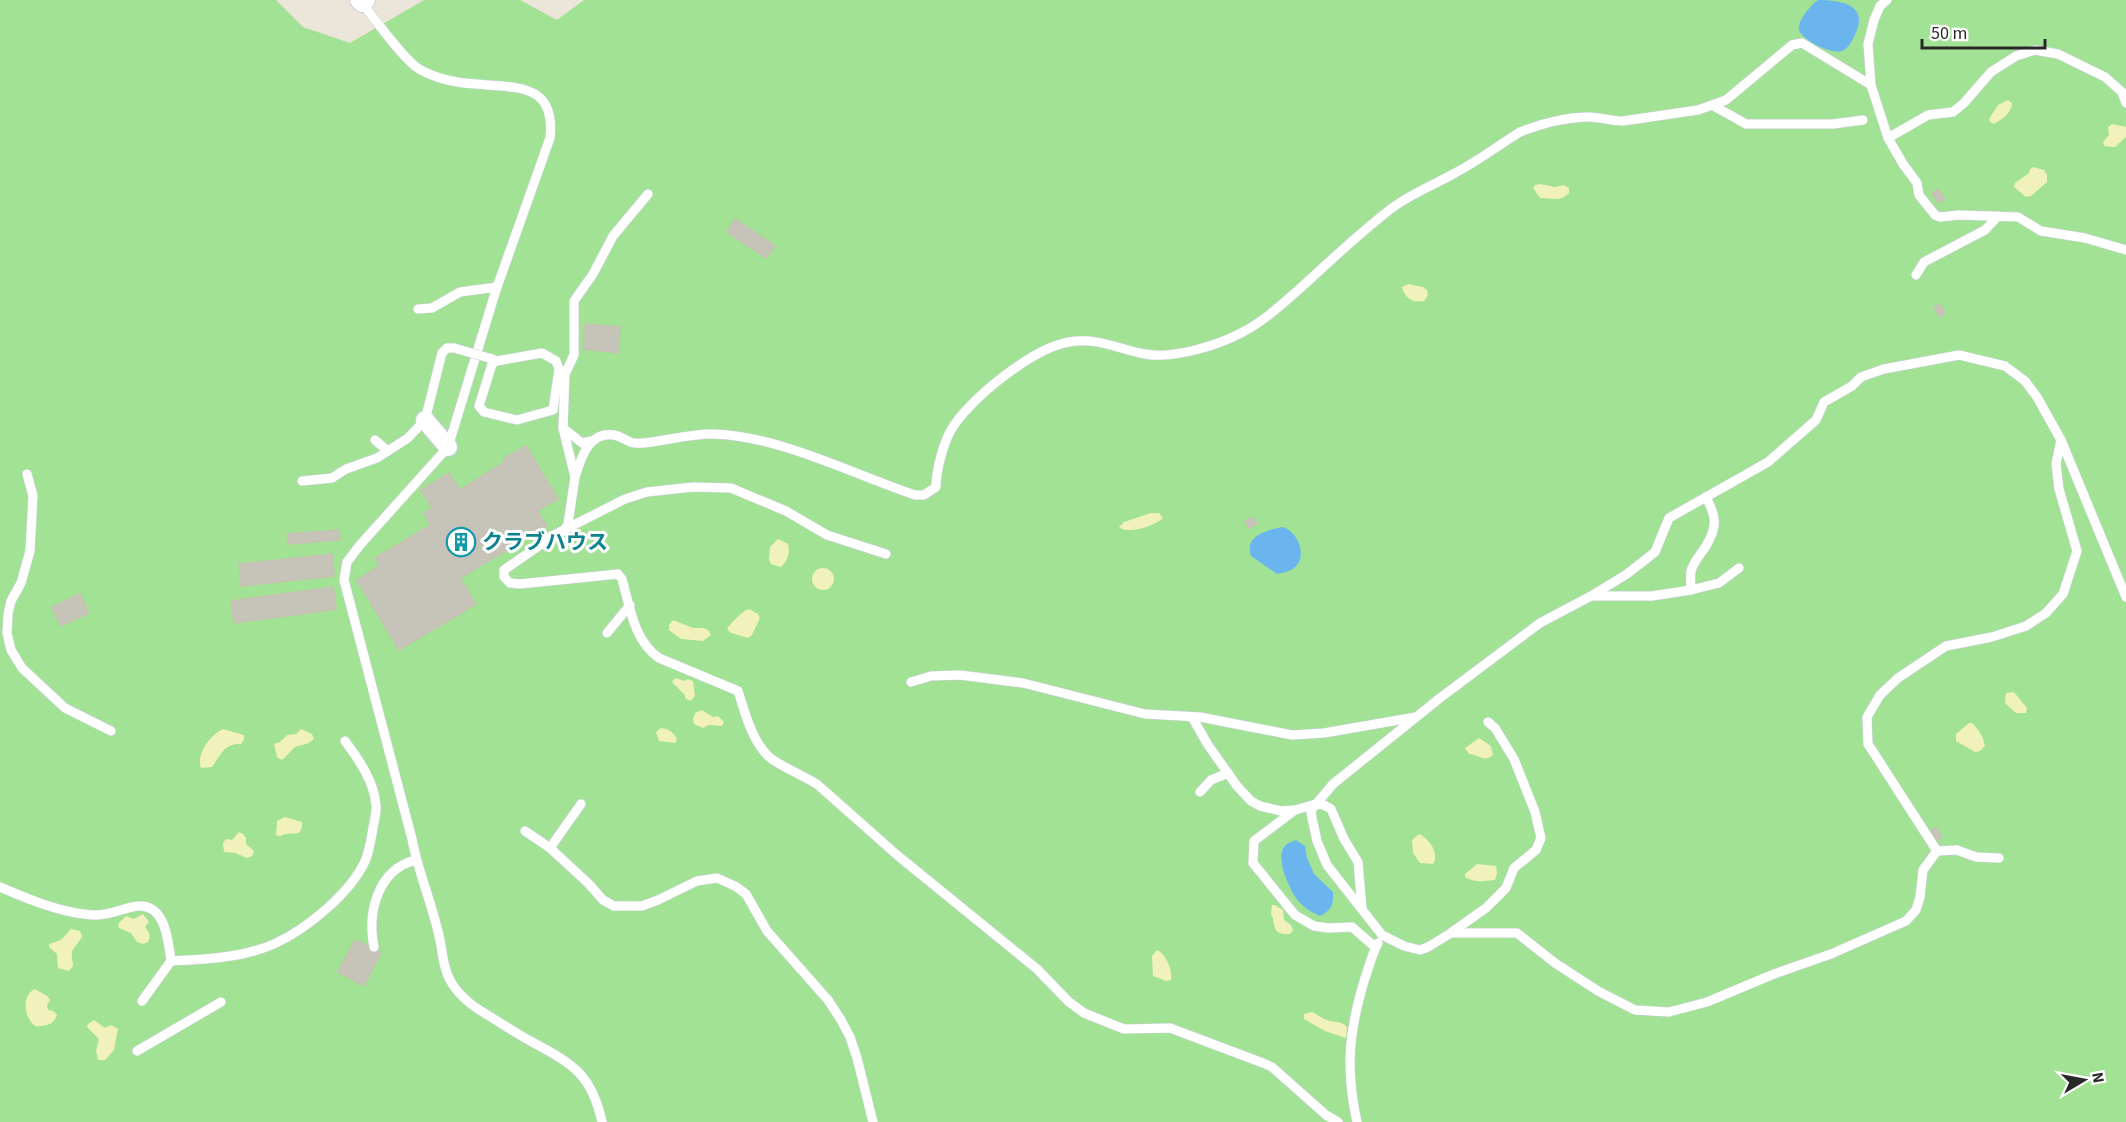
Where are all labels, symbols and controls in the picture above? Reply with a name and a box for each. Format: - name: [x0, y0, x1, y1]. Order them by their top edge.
- scale bar: [1922, 12, 2045, 50]
- text: 50 m: [1931, 21, 1967, 46]
- building icon: クラブハウス: [445, 526, 477, 558]
- place label: クラブハウス: [482, 527, 608, 557]
- north arrow: [2054, 1050, 2114, 1110]
- text: N: [2086, 1070, 2110, 1085]

